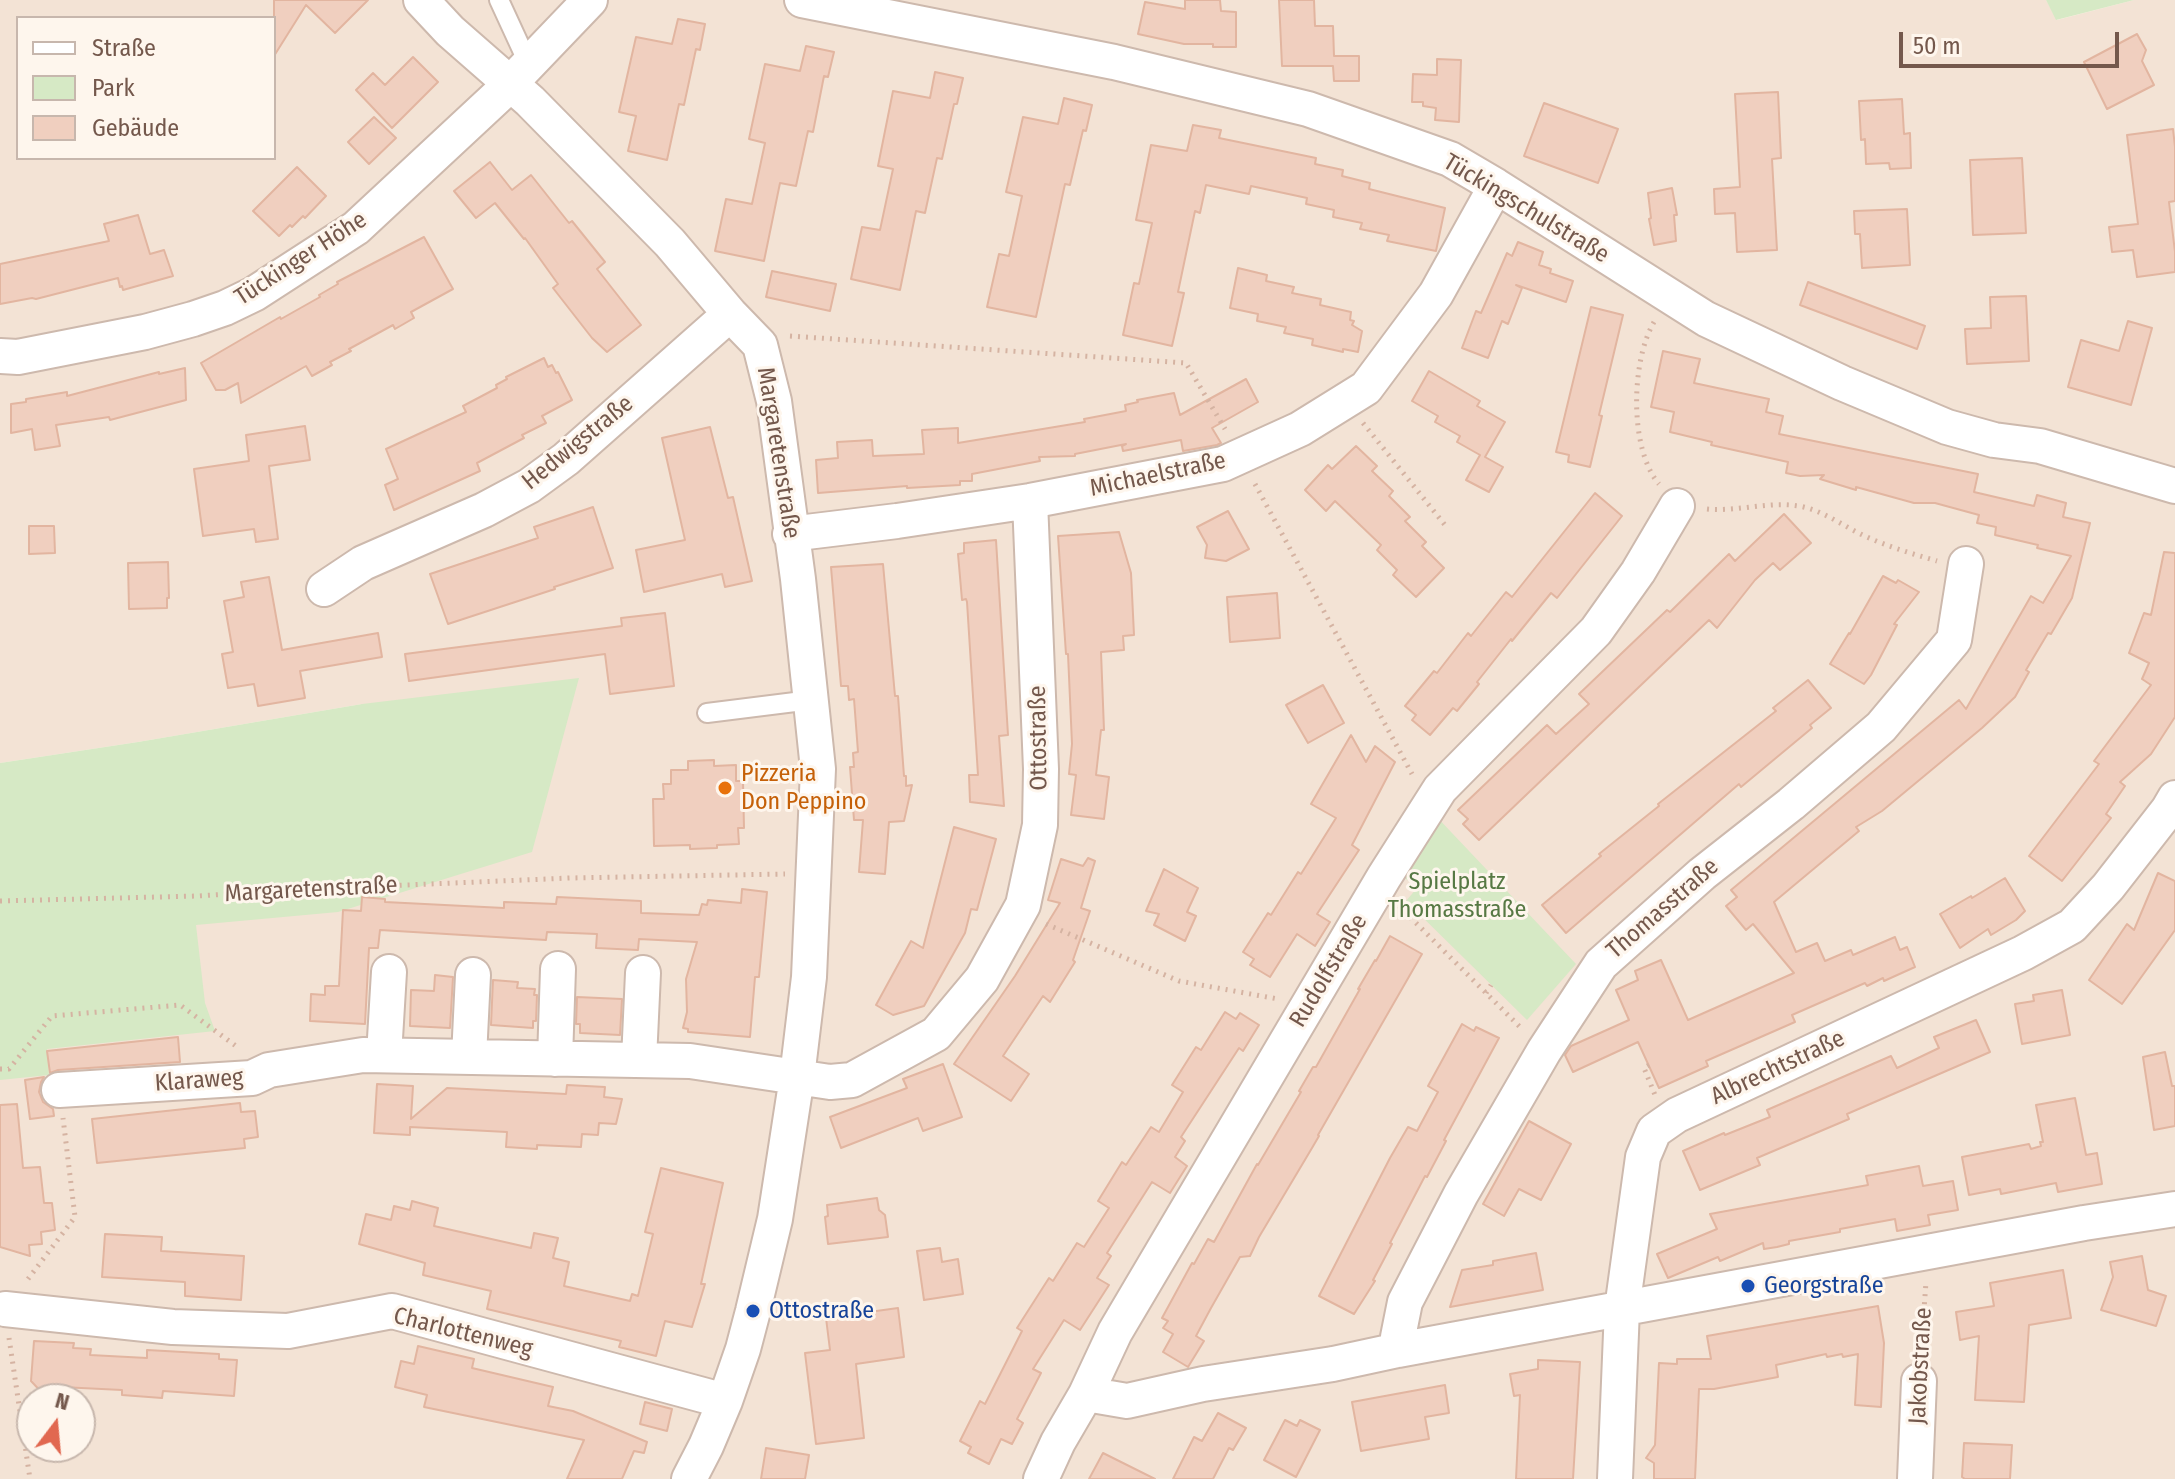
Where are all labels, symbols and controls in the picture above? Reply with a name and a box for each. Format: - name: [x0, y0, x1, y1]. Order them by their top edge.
- legend: [16, 16, 276, 160]
- scale bar: [1903, 16, 2123, 66]
- text: 50 m: [1913, 32, 1961, 60]
- text: Straße: [92, 34, 156, 62]
- text: Park: [92, 74, 135, 102]
- text: Gebäude: [92, 114, 179, 142]
- street label: Tückingschulstraße: [1438, 148, 1614, 270]
- street label: Tückinger Höhe: [230, 206, 372, 312]
- street label: Margaretenstraße: [750, 365, 806, 541]
- street label: Hedwigstraße: [517, 390, 639, 496]
- street label: Michaelstraße: [1087, 447, 1229, 503]
- street label: Ottostraße: [1024, 685, 1054, 791]
- place label: Pizzeria Don Peppino: [741, 760, 866, 816]
- marker: Pizzeria Don Peppino: [716, 779, 734, 797]
- street label: Thomasstraße: [1601, 853, 1725, 965]
- park label: Spielplatz Thomasstraße: [1388, 868, 1526, 924]
- street label: Margaretenstraße: [224, 871, 398, 909]
- street label: Rudolfstraße: [1284, 909, 1374, 1033]
- street label: Albrechtstraße: [1707, 1024, 1849, 1112]
- street label: Klaraweg: [154, 1064, 244, 1098]
- place label: Georgstraße: [1764, 1272, 1884, 1300]
- marker: Georgstraße: [1739, 1277, 1757, 1295]
- place label: Ottostraße: [769, 1297, 874, 1325]
- street label: Charlottenweg: [390, 1302, 536, 1364]
- marker: Ottostraße: [744, 1302, 762, 1320]
- street label: Jakobstraße: [1904, 1307, 1938, 1425]
- north arrow: [16, 1383, 96, 1463]
- text: N: [52, 1387, 72, 1416]

